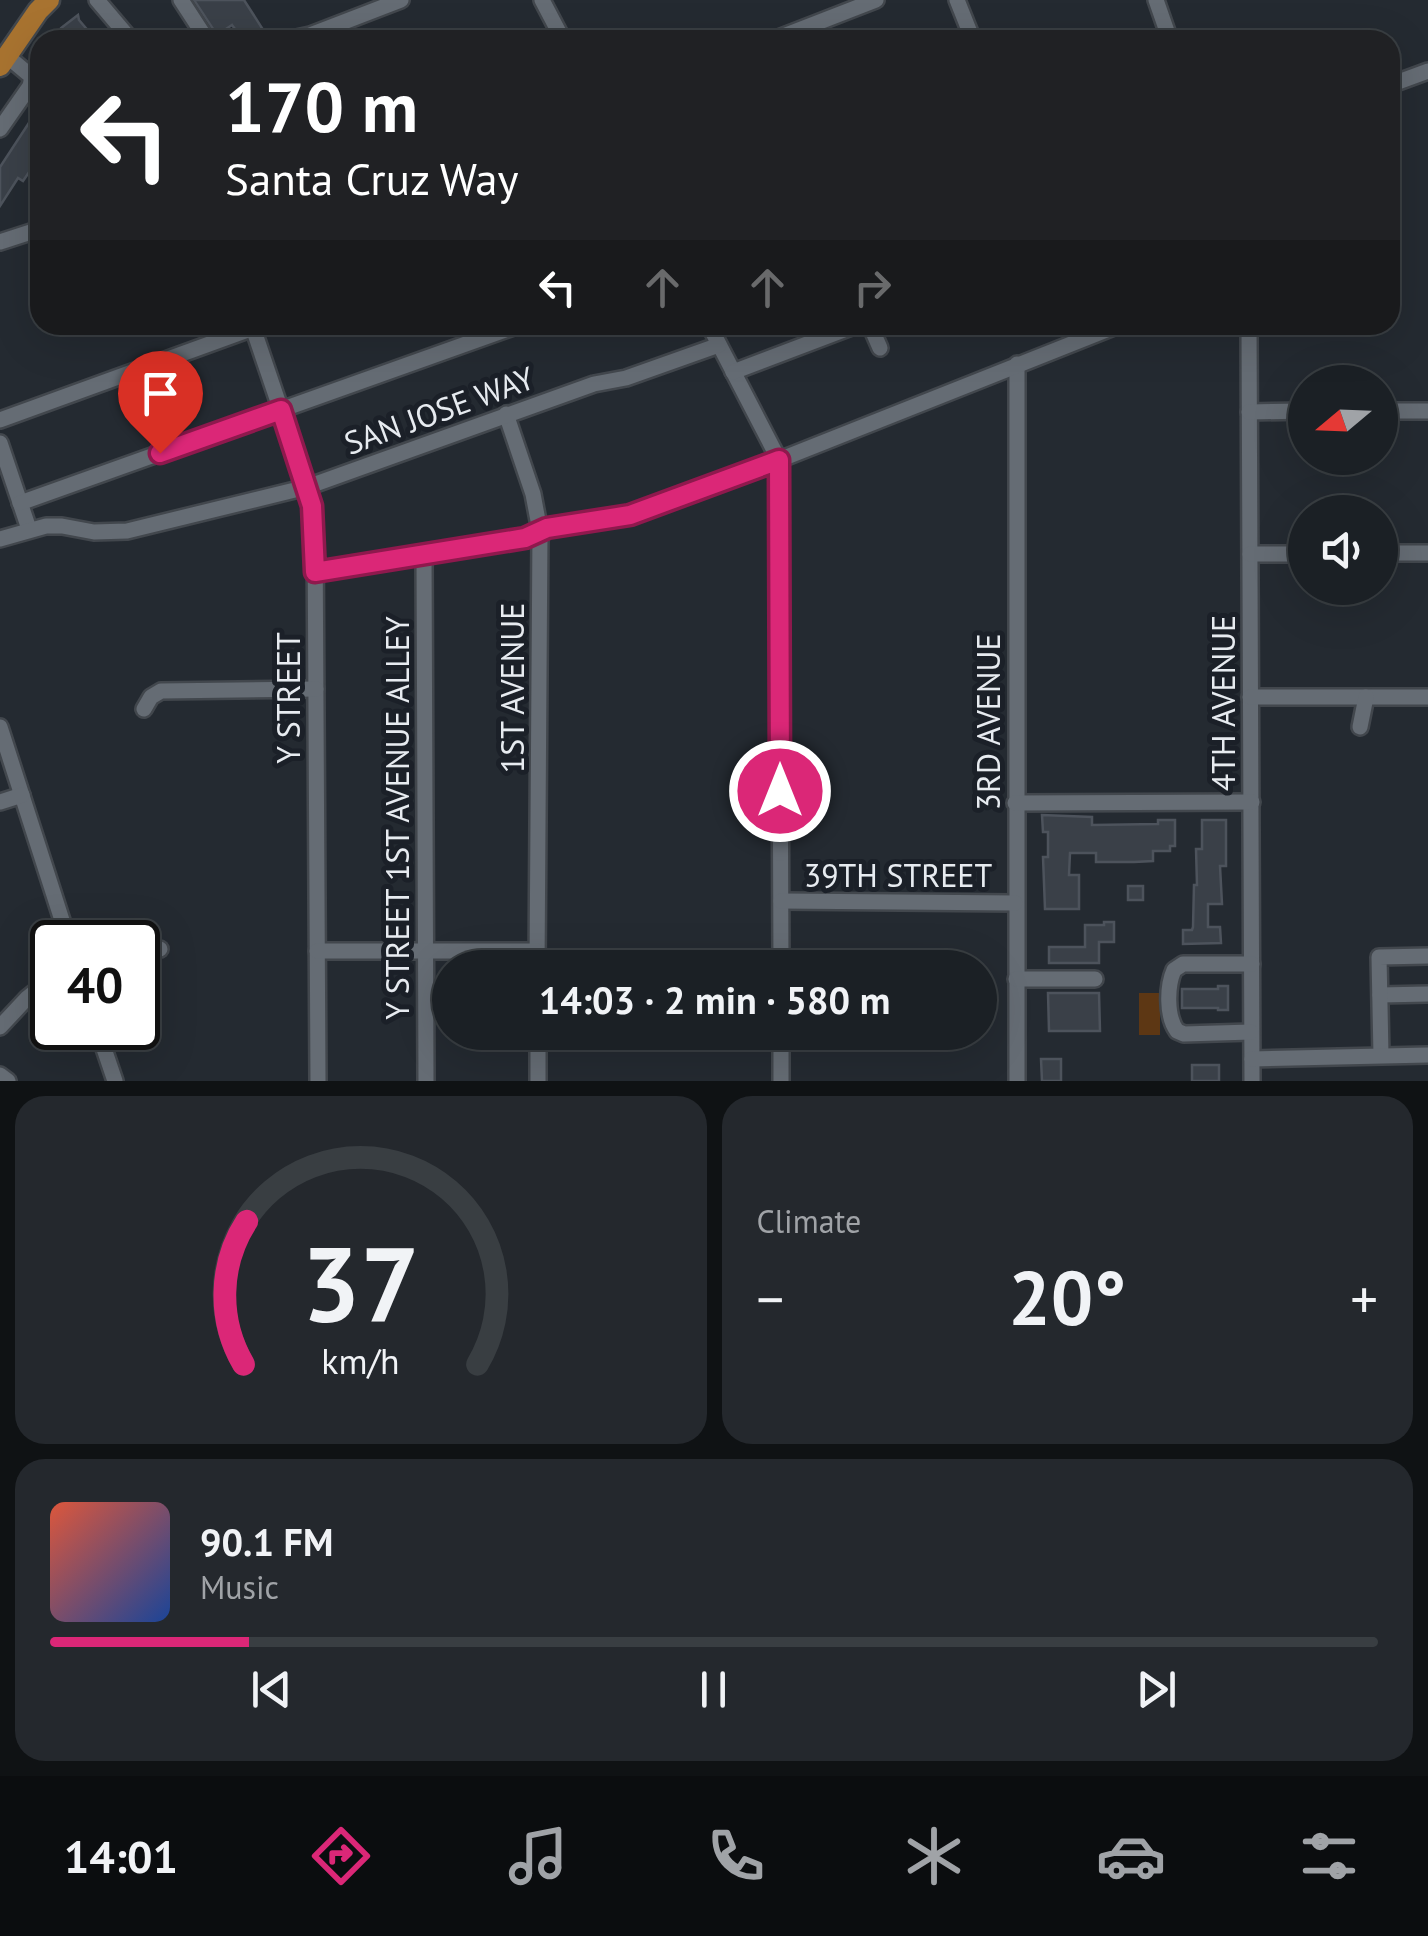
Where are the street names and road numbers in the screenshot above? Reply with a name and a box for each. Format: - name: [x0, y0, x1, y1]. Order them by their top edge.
- street label: SAN JOSE WAY: [338, 356, 540, 464]
- street label: 1ST AVENUE: [491, 603, 533, 773]
- street label: 4TH AVENUE: [1202, 615, 1244, 791]
- street label: Y STREET 1ST AVENUE ALLEY: [376, 616, 418, 1020]
- street label: Y STREET: [267, 632, 309, 764]
- street label: 3RD AVENUE: [967, 633, 1009, 811]
- street label: 39TH STREET: [804, 854, 993, 896]

